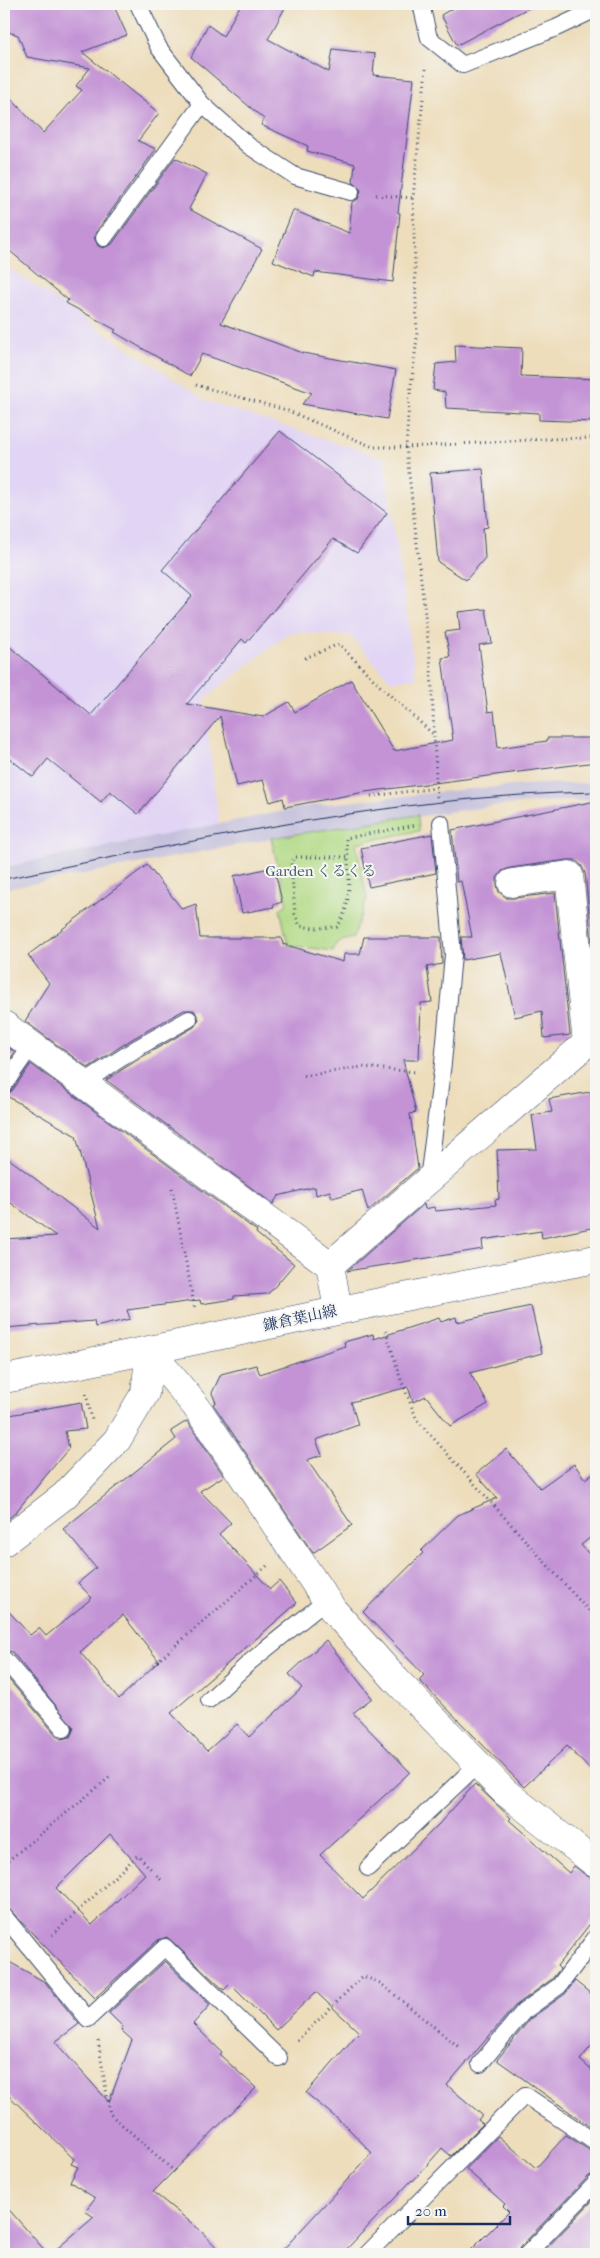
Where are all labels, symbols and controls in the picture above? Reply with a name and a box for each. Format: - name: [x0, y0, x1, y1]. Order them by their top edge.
- park label: Garden くるくる: [265, 862, 377, 880]
- street label: 鎌倉葉山線: [261, 1301, 339, 1335]
- scale bar: [408, 2193, 510, 2225]
- text: 20 m: [415, 2202, 447, 2220]

